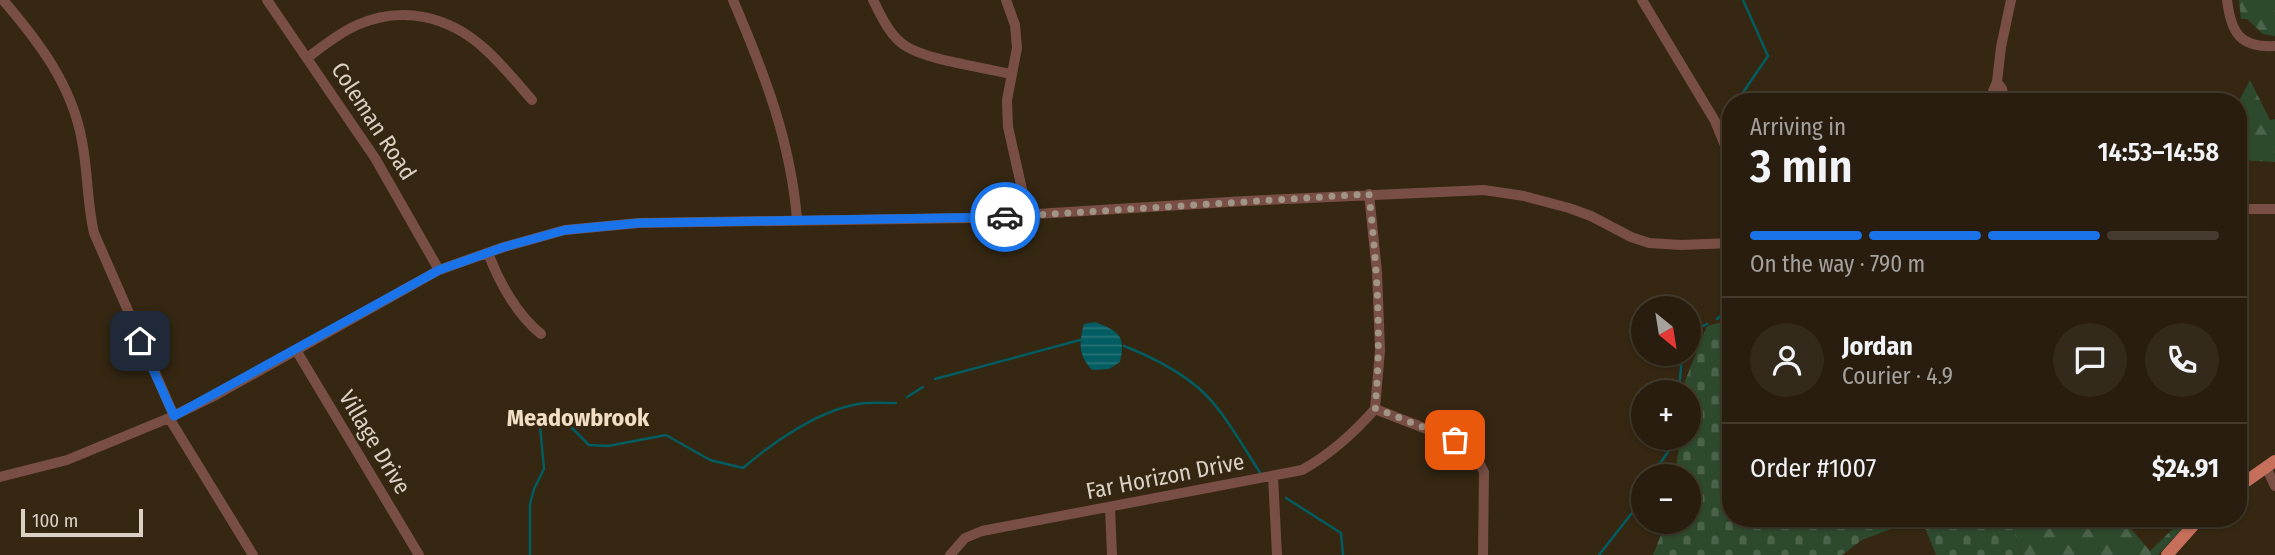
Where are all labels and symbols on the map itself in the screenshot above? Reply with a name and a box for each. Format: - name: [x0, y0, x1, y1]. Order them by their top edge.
- street label: Coleman Road: [326, 57, 422, 185]
- courier: [970, 182, 1040, 252]
- north arrow: [1631, 296, 1701, 366]
- pin: [110, 311, 170, 371]
- street label: Village Drive: [333, 385, 417, 499]
- district label: Meadowbrook: [507, 404, 650, 432]
- pin: [1425, 410, 1485, 470]
- street label: Far Horizon Drive: [1084, 447, 1246, 505]
- scale bar: [21, 506, 144, 538]

